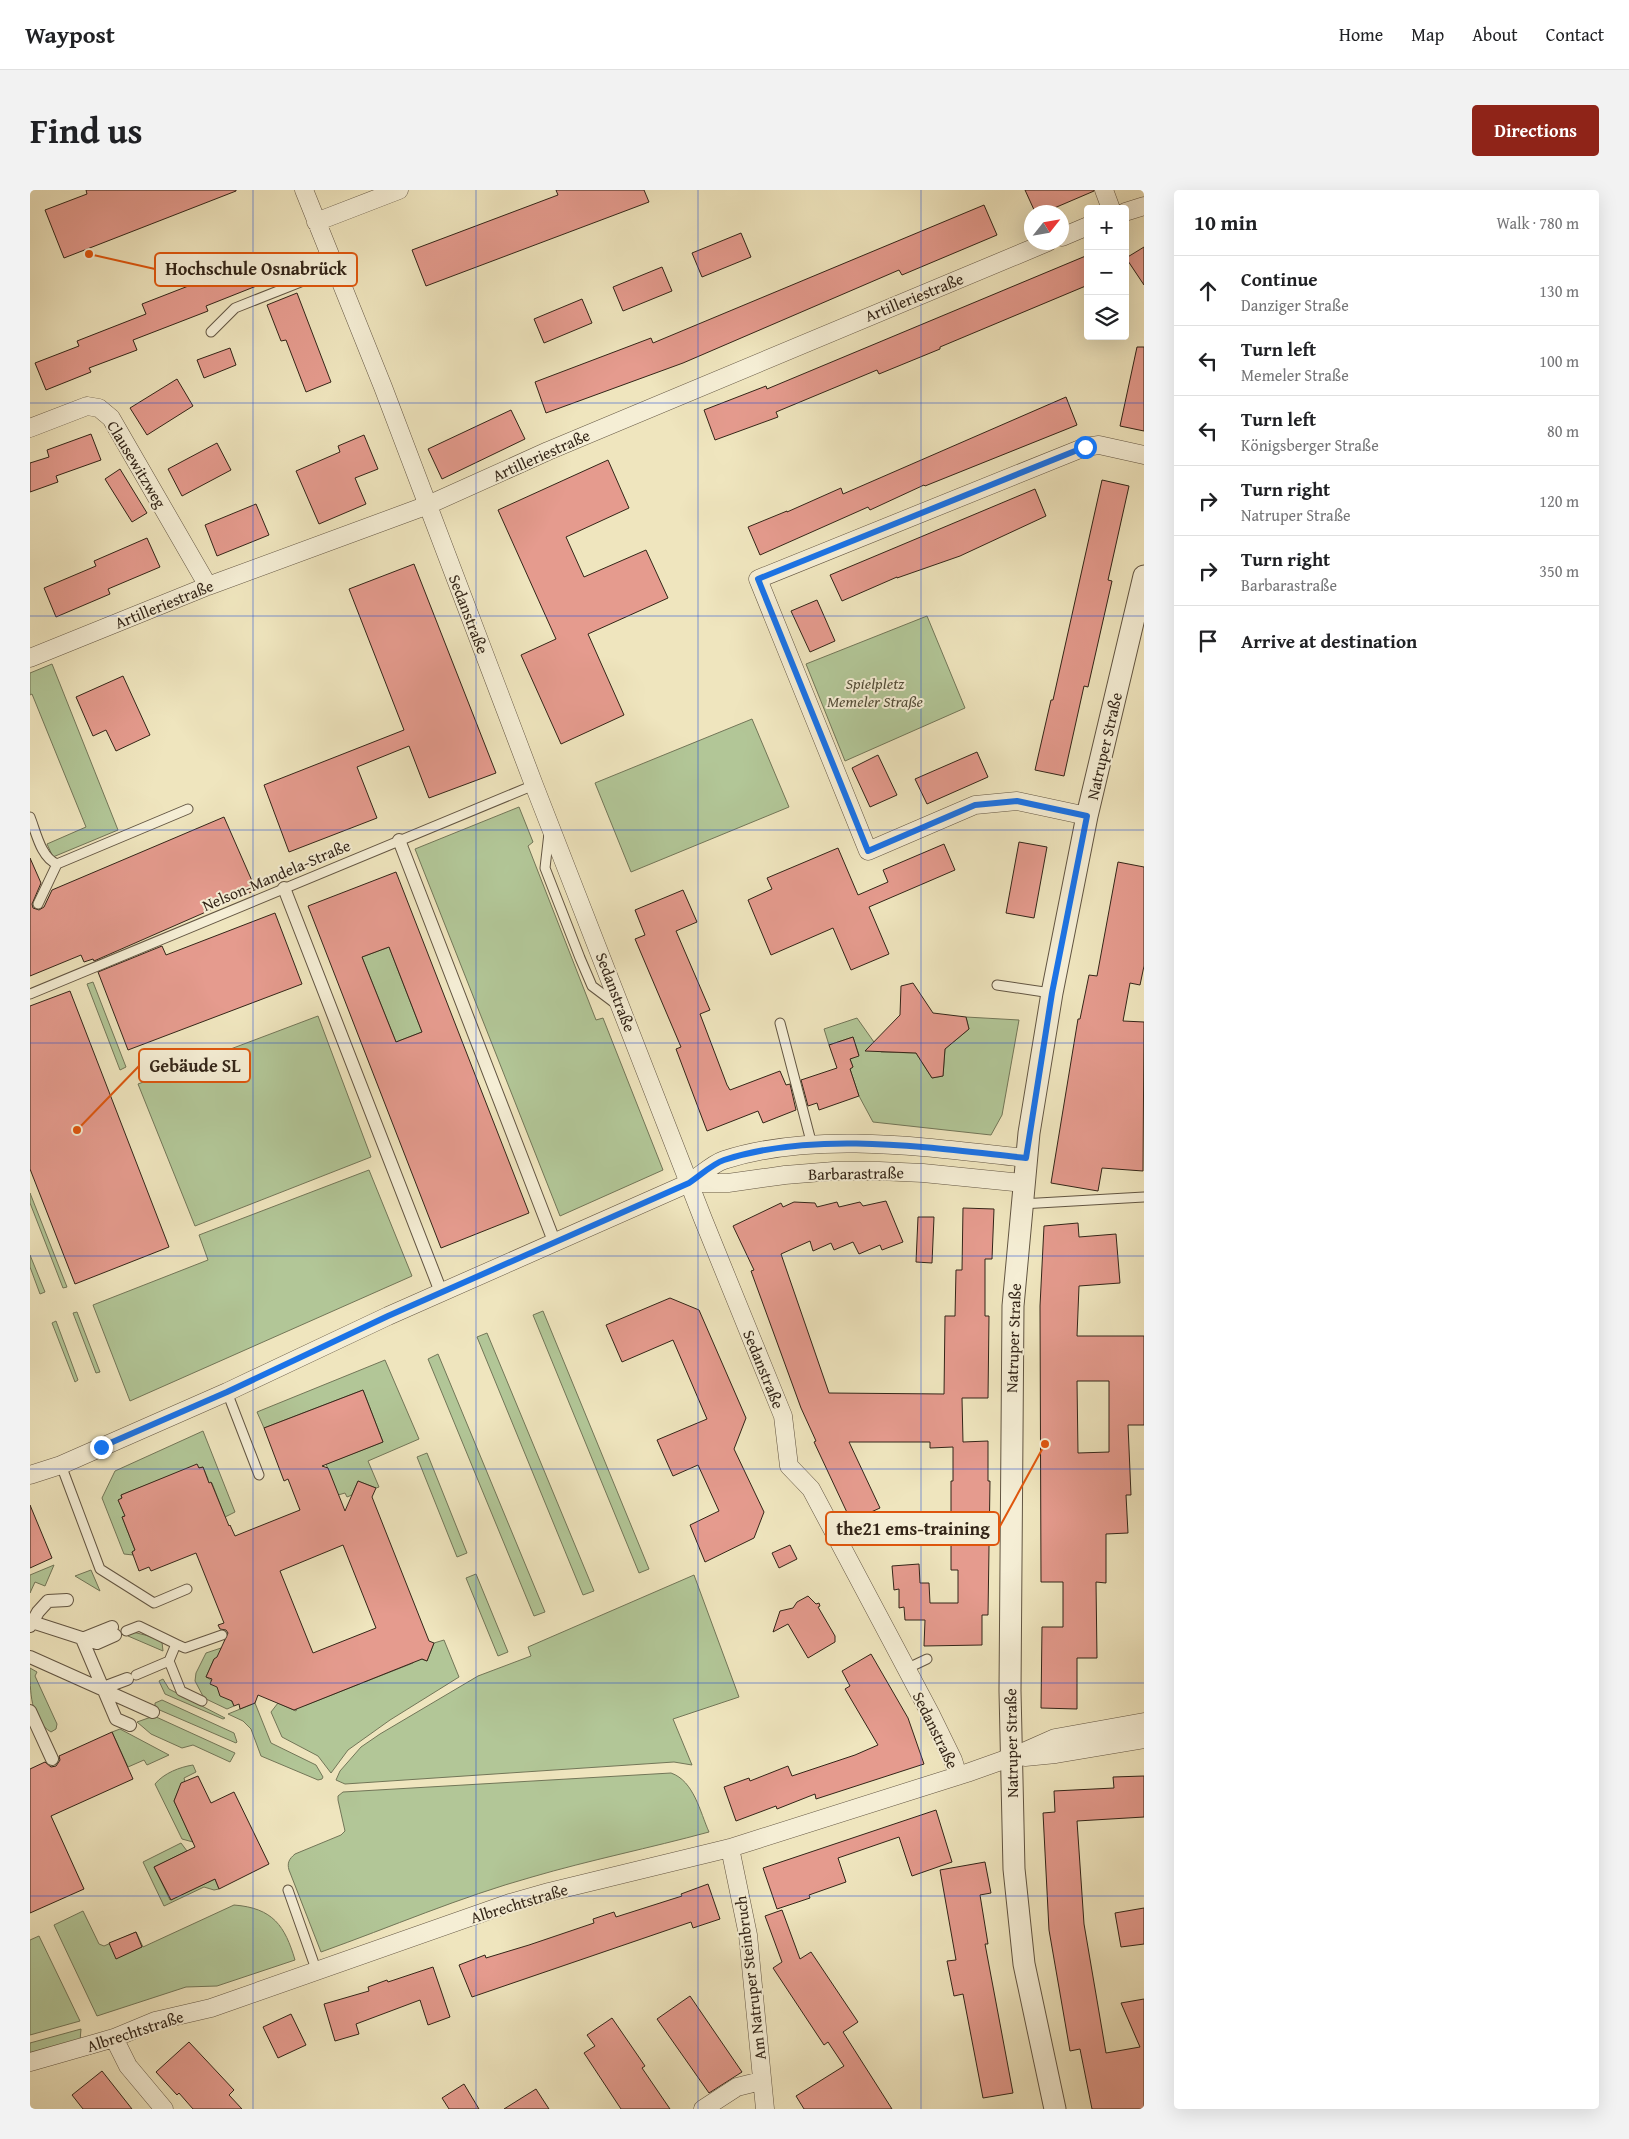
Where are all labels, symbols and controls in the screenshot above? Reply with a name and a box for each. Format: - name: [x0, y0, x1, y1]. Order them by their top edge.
- text: Waypost: [25, 17, 115, 52]
- text: Home: [1339, 21, 1383, 48]
- text: Map: [1411, 21, 1444, 48]
- text: About: [1472, 21, 1518, 48]
- text: Contact: [1546, 21, 1604, 48]
- text: Find us: [30, 105, 143, 156]
- button: Directions: [1472, 105, 1599, 156]
- north arrow: [1024, 205, 1069, 250]
- map controls: [1084, 205, 1129, 340]
- button: +: [1084, 205, 1129, 250]
- text: 10 min: [1194, 207, 1257, 238]
- text: Walk · 780 m: [1496, 211, 1579, 235]
- button: −: [1084, 250, 1129, 295]
- callout: Hochschule Osnabrück: [155, 253, 357, 286]
- text: Hochschule Osnabrück: [165, 255, 348, 282]
- text: Continue: [1241, 265, 1318, 293]
- street label: Artilleriestraße: [861, 266, 967, 328]
- icon: ahead: [1194, 277, 1222, 305]
- text: 130 m: [1539, 279, 1579, 303]
- text: Danziger Straße: [1241, 293, 1349, 317]
- button: layers: [1084, 295, 1129, 340]
- text: Turn left: [1241, 335, 1316, 363]
- icon: left: [1194, 347, 1222, 375]
- text: 100 m: [1539, 349, 1579, 373]
- text: Memeler Straße: [1241, 363, 1349, 387]
- text: Turn left: [1241, 405, 1316, 433]
- street label: Clausewitzweg: [101, 416, 173, 512]
- icon: left: [1194, 417, 1222, 445]
- text: 80 m: [1547, 419, 1579, 443]
- street label: Artilleriestraße: [488, 423, 594, 487]
- text: Königsberger Straße: [1241, 433, 1379, 457]
- route start: [1074, 436, 1097, 459]
- text: Turn right: [1241, 475, 1330, 503]
- icon: right: [1194, 487, 1222, 515]
- text: 120 m: [1539, 489, 1579, 513]
- text: Natruper Straße: [1241, 503, 1351, 527]
- text: Turn right: [1241, 545, 1330, 573]
- icon: right: [1194, 557, 1222, 585]
- text: 350 m: [1539, 559, 1579, 583]
- street label: Sedanstraße: [443, 571, 495, 657]
- street label: Artilleriestraße: [111, 573, 217, 635]
- text: Barbarastraße: [1241, 573, 1337, 597]
- icon: arrive: [1194, 627, 1222, 655]
- text: Arrive at destination: [1241, 627, 1417, 655]
- park label: Spielpletz Memeler Straße: [827, 671, 924, 713]
- street label: Natruper Straße: [1080, 690, 1128, 802]
- street label: Nelson-Mandela-Straße: [198, 833, 354, 917]
- street label: Sedanstraße: [590, 949, 642, 1035]
- callout: Gebäude SL: [139, 1049, 250, 1082]
- text: Gebäude SL: [149, 1052, 241, 1079]
- street label: Barbarastraße: [808, 1160, 904, 1186]
- street label: Natruper Straße: [999, 1283, 1027, 1393]
- street label: Sedanstraße: [737, 1326, 791, 1412]
- route end: [90, 1436, 113, 1459]
- callout: the21 ems-training: [826, 1512, 999, 1545]
- text: the21 ems-training: [836, 1515, 990, 1542]
- street label: Sedanstraße: [907, 1687, 965, 1773]
- street label: Natruper Straße: [998, 1688, 1024, 1798]
- street label: Albrechtstraße: [467, 1877, 571, 1929]
- street label: Am Natruper Steinbruch: [728, 1894, 772, 2061]
- street label: Albrechtstraße: [83, 2004, 187, 2058]

